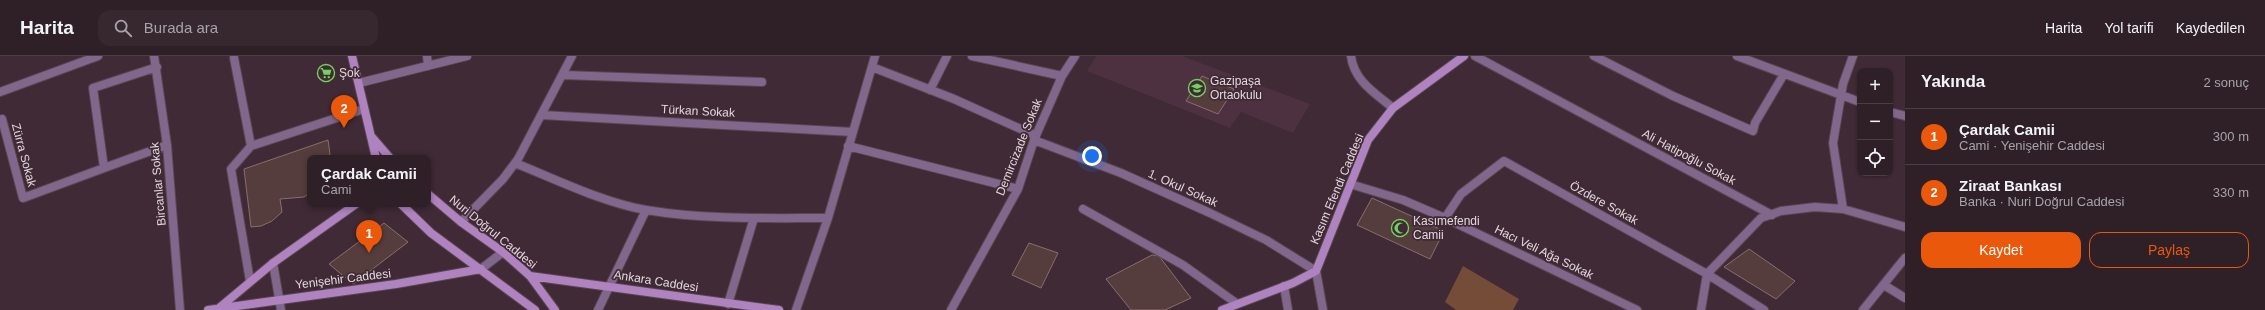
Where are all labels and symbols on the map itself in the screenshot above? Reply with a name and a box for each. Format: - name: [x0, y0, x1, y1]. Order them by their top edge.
- supermarket icon: Şok: [316, 63, 336, 83]
- place label: Şok: [339, 66, 361, 80]
- place label: Gazipaşa Ortaokulu: [1210, 74, 1262, 102]
- school or university icon: Gazipaşa Ortaokulu: [1187, 78, 1207, 98]
- pin: 2: [331, 95, 357, 128]
- street label: Demircizade Sokak: [993, 96, 1045, 198]
- street label: Türkan Sokak: [661, 102, 736, 120]
- street label: Zürra Sokak: [9, 122, 39, 189]
- street label: Ali Hatipoğlu Sokak: [1640, 126, 1739, 188]
- street label: Kasım Efendi Caddesi: [1307, 132, 1367, 246]
- street label: Bircanlar Sokak: [147, 141, 169, 226]
- your location: [1082, 146, 1102, 166]
- street label: 1. Okul Sokak: [1146, 166, 1221, 210]
- street label: Özdere Sokak: [1567, 178, 1642, 228]
- street label: Nuri Doğrul Caddesi: [447, 193, 539, 271]
- place label: Kasımefendi Camii: [1413, 214, 1480, 242]
- mosque icon: Kasımefendi Camii: [1390, 218, 1410, 238]
- pin: 1: [356, 220, 382, 253]
- street label: Hacı Veli Ağa Sokak: [1492, 222, 1597, 282]
- street label: Yenişehir Caddesi: [294, 266, 392, 292]
- street label: Ankara Caddesi: [613, 267, 699, 295]

